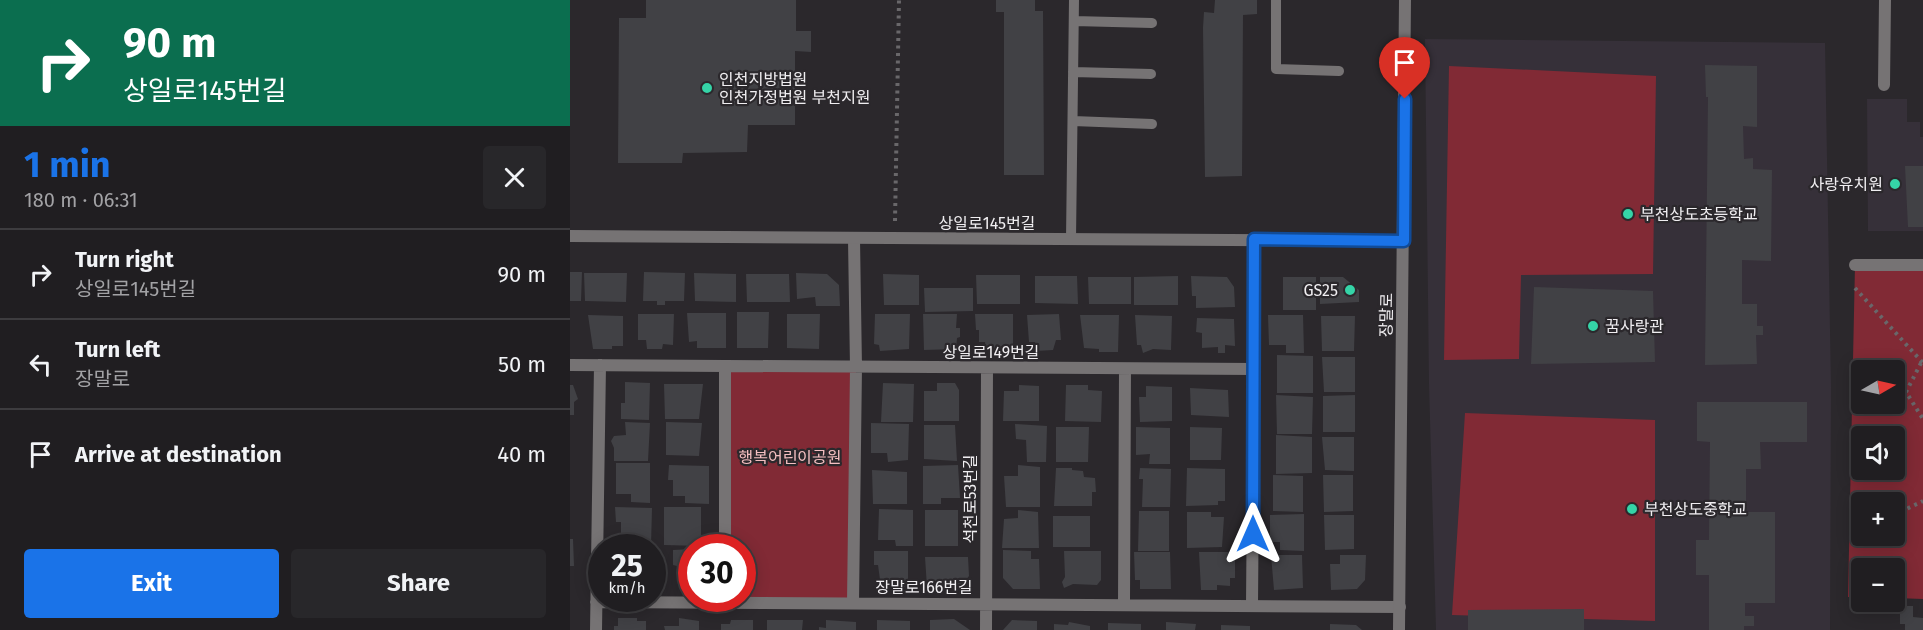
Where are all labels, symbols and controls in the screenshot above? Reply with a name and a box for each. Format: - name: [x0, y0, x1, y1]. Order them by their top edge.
- text: 90 m: [123, 18, 217, 68]
- icon: right: [24, 24, 102, 102]
- pin: [1379, 37, 1430, 99]
- icon: arrive: [1388, 46, 1421, 79]
- place label: 인천지방법원 인천가정법원 부천지원: [719, 70, 870, 107]
- text: 상일로145번길: [123, 75, 287, 107]
- marker: 인천지방법원 인천가정법원 부천지원: [700, 81, 714, 95]
- text: 1 min: [24, 143, 111, 187]
- button: close: [483, 146, 546, 209]
- place label: 사랑유치원: [1809, 175, 1883, 194]
- marker: 사랑유치원: [1888, 177, 1902, 191]
- text: 180 m · 06:31: [24, 188, 138, 212]
- place label: 부천상도초등학교: [1640, 205, 1758, 224]
- marker: 부천상도초등학교: [1621, 207, 1635, 221]
- street label: 상일로145번길: [939, 214, 1035, 233]
- text: Turn right: [75, 246, 174, 273]
- icon: right: [24, 258, 57, 291]
- text: 90 m: [497, 261, 546, 288]
- text: 상일로145번길: [75, 277, 196, 301]
- place label: GS25: [1303, 281, 1338, 300]
- marker: GS25: [1343, 283, 1357, 297]
- street label: 장말로: [1377, 292, 1396, 337]
- place label: 꿈사랑관: [1605, 317, 1664, 336]
- marker: 꿈사랑관: [1586, 319, 1600, 333]
- text: Turn left: [75, 336, 160, 363]
- street label: 상일로149번길: [942, 343, 1040, 362]
- icon: left: [24, 348, 57, 381]
- text: 50 m: [498, 351, 546, 378]
- north arrow: [1851, 360, 1905, 414]
- map controls: [1851, 360, 1905, 612]
- text: 장말로: [75, 367, 130, 391]
- button: sound: [1851, 426, 1905, 480]
- icon: arrive: [24, 438, 57, 471]
- text: Arrive at destination: [75, 441, 282, 468]
- text: 40 m: [497, 441, 546, 468]
- park label: 행복어린이공원: [738, 448, 842, 467]
- street label: 석천로53번길: [961, 454, 980, 544]
- button: +: [1851, 492, 1905, 546]
- place label: 부천상도중학교: [1644, 500, 1747, 519]
- position arrow: [1221, 502, 1285, 566]
- marker: 부천상도중학교: [1625, 502, 1639, 516]
- speed limit sign: 30: [678, 534, 756, 612]
- text: 25: [611, 548, 643, 584]
- button: Exit: [24, 549, 279, 618]
- button: Share: [291, 549, 546, 618]
- button: −: [1851, 558, 1905, 612]
- street label: 장말로166번길: [875, 578, 973, 597]
- text: km/h: [608, 579, 646, 597]

